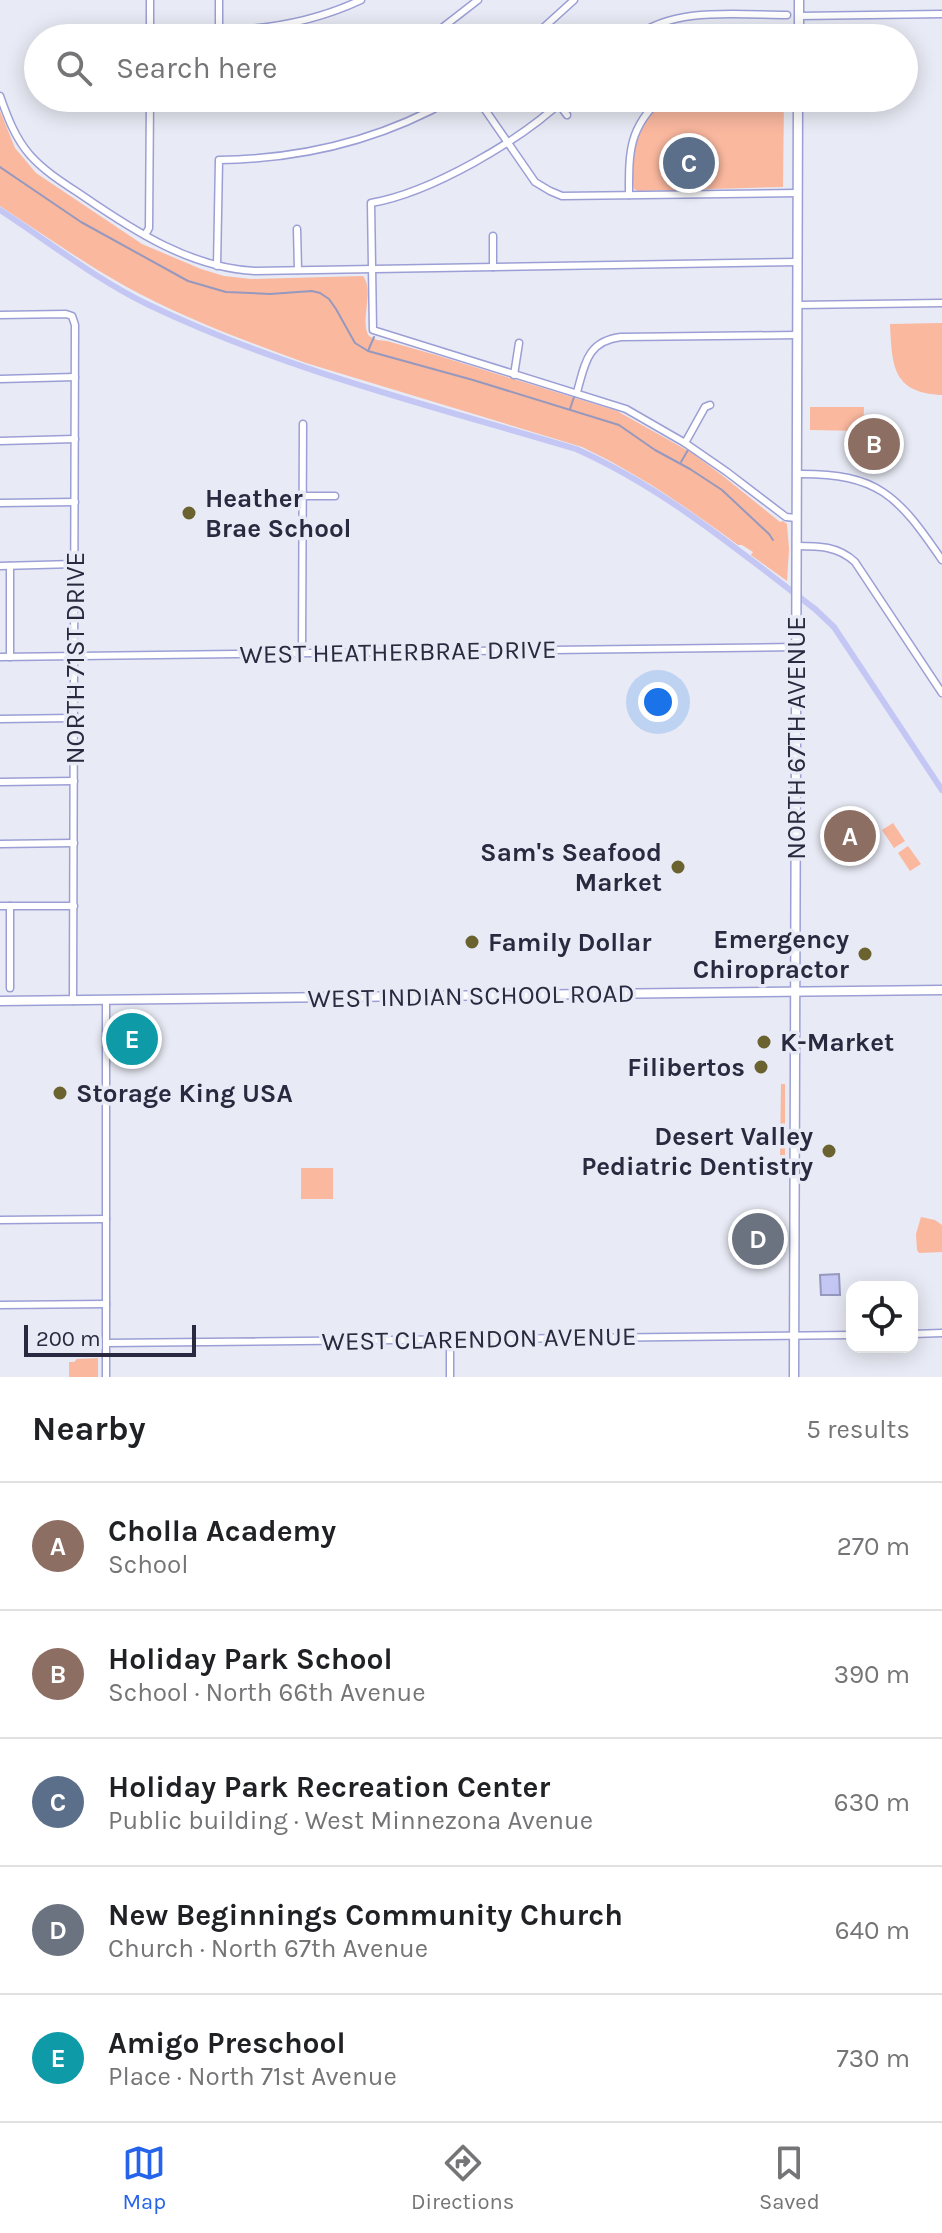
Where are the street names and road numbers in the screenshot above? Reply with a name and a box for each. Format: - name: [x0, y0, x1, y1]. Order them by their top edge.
- street label: NORTH 71ST DRIVE: [60, 552, 91, 764]
- street label: NORTH 67TH AVENUE: [781, 616, 812, 860]
- street label: WEST HEATHERBRAE DRIVE: [239, 634, 557, 670]
- street label: WEST INDIAN SCHOOL ROAD: [307, 978, 635, 1014]
- street label: WEST CLARENDON AVENUE: [321, 1321, 637, 1357]

